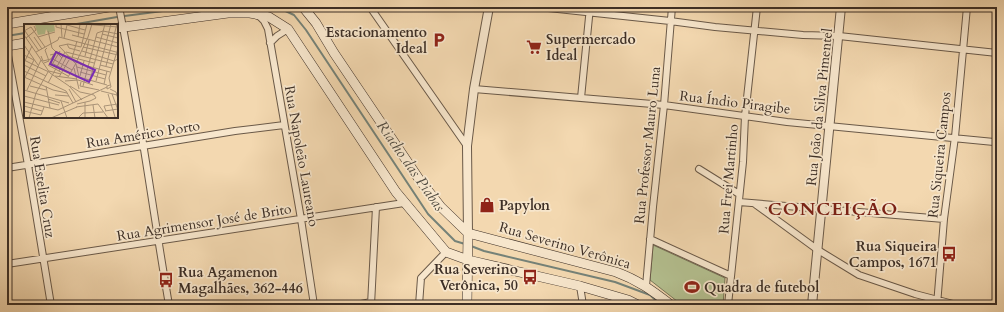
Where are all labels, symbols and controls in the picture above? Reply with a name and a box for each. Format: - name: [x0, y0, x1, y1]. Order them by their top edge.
- place label: Estacionamento Ideal: [326, 23, 427, 58]
- inset map: [24, 24, 118, 118]
- street label: Rua João da Silva Pimentel: [802, 27, 837, 187]
- place label: Supermercado Ideal: [546, 30, 636, 65]
- parking icon: Estacionamento Ideal: [430, 31, 448, 49]
- supermarket icon: Supermercado Ideal: [525, 38, 543, 56]
- street label: Rua Professor Mauro Luna: [630, 65, 665, 225]
- street label: Rua Napoleão Laureano: [280, 84, 323, 228]
- street label: Rua Índio Piragibe: [678, 86, 792, 119]
- street label: Rua Siqueira Campos: [923, 91, 956, 219]
- street label: Rua Américo Porto: [85, 116, 202, 153]
- water label: Riacho das Piabas: [372, 117, 450, 215]
- street label: Rua Frei Martinho: [714, 123, 743, 235]
- street label: Rua Estelita Cruz: [25, 135, 60, 240]
- shop icon: Papylon: [478, 196, 496, 214]
- place label: Papylon: [499, 196, 550, 215]
- district label: CONCEIÇÃO: [768, 197, 898, 222]
- street label: Rua Agrimensor José de Brito: [115, 199, 293, 246]
- street label: Rua Severino Verônica: [497, 218, 633, 273]
- place label: Rua Siqueira Campos, 1671: [849, 237, 937, 272]
- bus stop icon: Rua Siqueira Campos, 1671: [940, 245, 958, 263]
- place label: Rua Severino Verônica, 50: [434, 260, 518, 295]
- place label: Rua Agamenon Magalhães, 362-446: [178, 263, 303, 298]
- bus stop icon: Rua Severino Verônica, 50: [521, 268, 539, 286]
- bus stop icon: Rua Agamenon Magalhães, 362-446: [157, 271, 175, 289]
- sports icon: Quadra de futebol: [683, 278, 701, 296]
- place label: Quadra de futebol: [704, 278, 819, 297]

